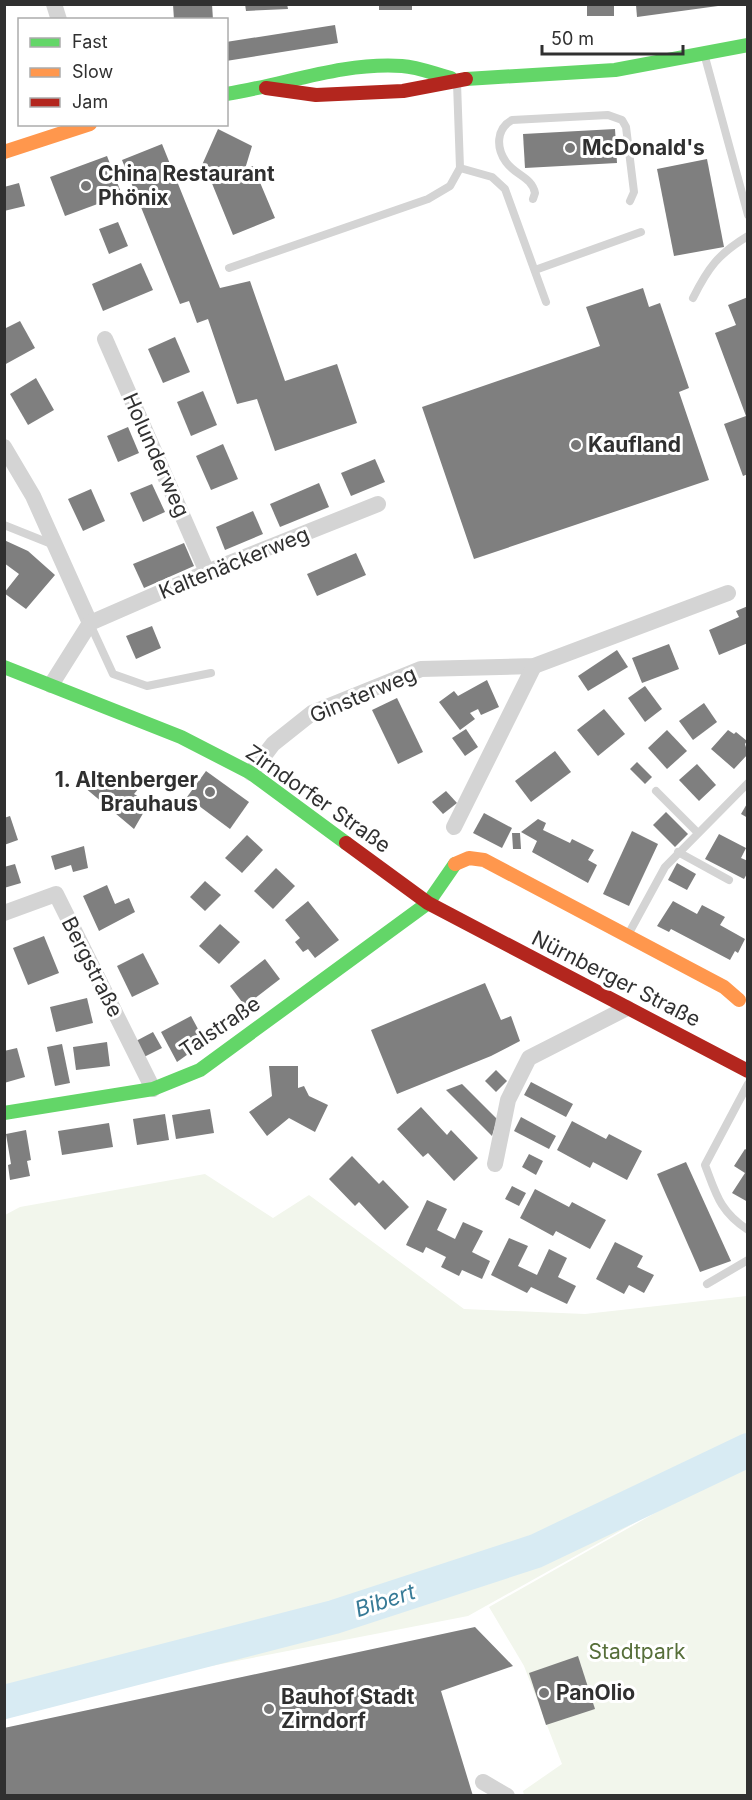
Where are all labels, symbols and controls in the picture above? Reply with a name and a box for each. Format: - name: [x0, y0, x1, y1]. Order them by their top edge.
- legend: [18, 18, 228, 126]
- scale bar: [542, 18, 683, 56]
- text: 50 m: [551, 28, 594, 49]
- text: Fast: [72, 31, 108, 52]
- text: Slow: [72, 61, 113, 82]
- text: Jam: [72, 91, 108, 112]
- place label: McDonald's: [582, 135, 705, 160]
- marker: McDonald's: [563, 141, 577, 155]
- place label: China Restaurant Phönix: [98, 161, 275, 210]
- marker: China Restaurant Phönix: [79, 179, 93, 193]
- street label: Holunderweg: [118, 389, 195, 521]
- place label: Kaufland: [588, 432, 681, 457]
- marker: Kaufland: [569, 438, 583, 452]
- street label: Kaltenäckerweg: [155, 521, 313, 604]
- street label: Ginsterweg: [306, 661, 420, 728]
- street label: Zirndorfer Straße: [241, 739, 396, 858]
- place label: 1. Altenberger Brauhaus: [55, 767, 198, 816]
- marker: 1. Altenberger Brauhaus: [203, 785, 217, 799]
- street label: Bergstraße: [57, 912, 128, 1021]
- street label: Nürnberger Straße: [528, 925, 705, 1032]
- street label: Talstraße: [175, 991, 265, 1063]
- water label: Bibert: [352, 1578, 419, 1622]
- park label: Stadtpark: [589, 1639, 686, 1664]
- place label: PanOlio: [556, 1680, 635, 1705]
- place label: Bauhof Stadt Zirndorf: [281, 1684, 415, 1733]
- marker: PanOlio: [537, 1686, 551, 1700]
- marker: Bauhof Stadt Zirndorf: [262, 1702, 276, 1716]

